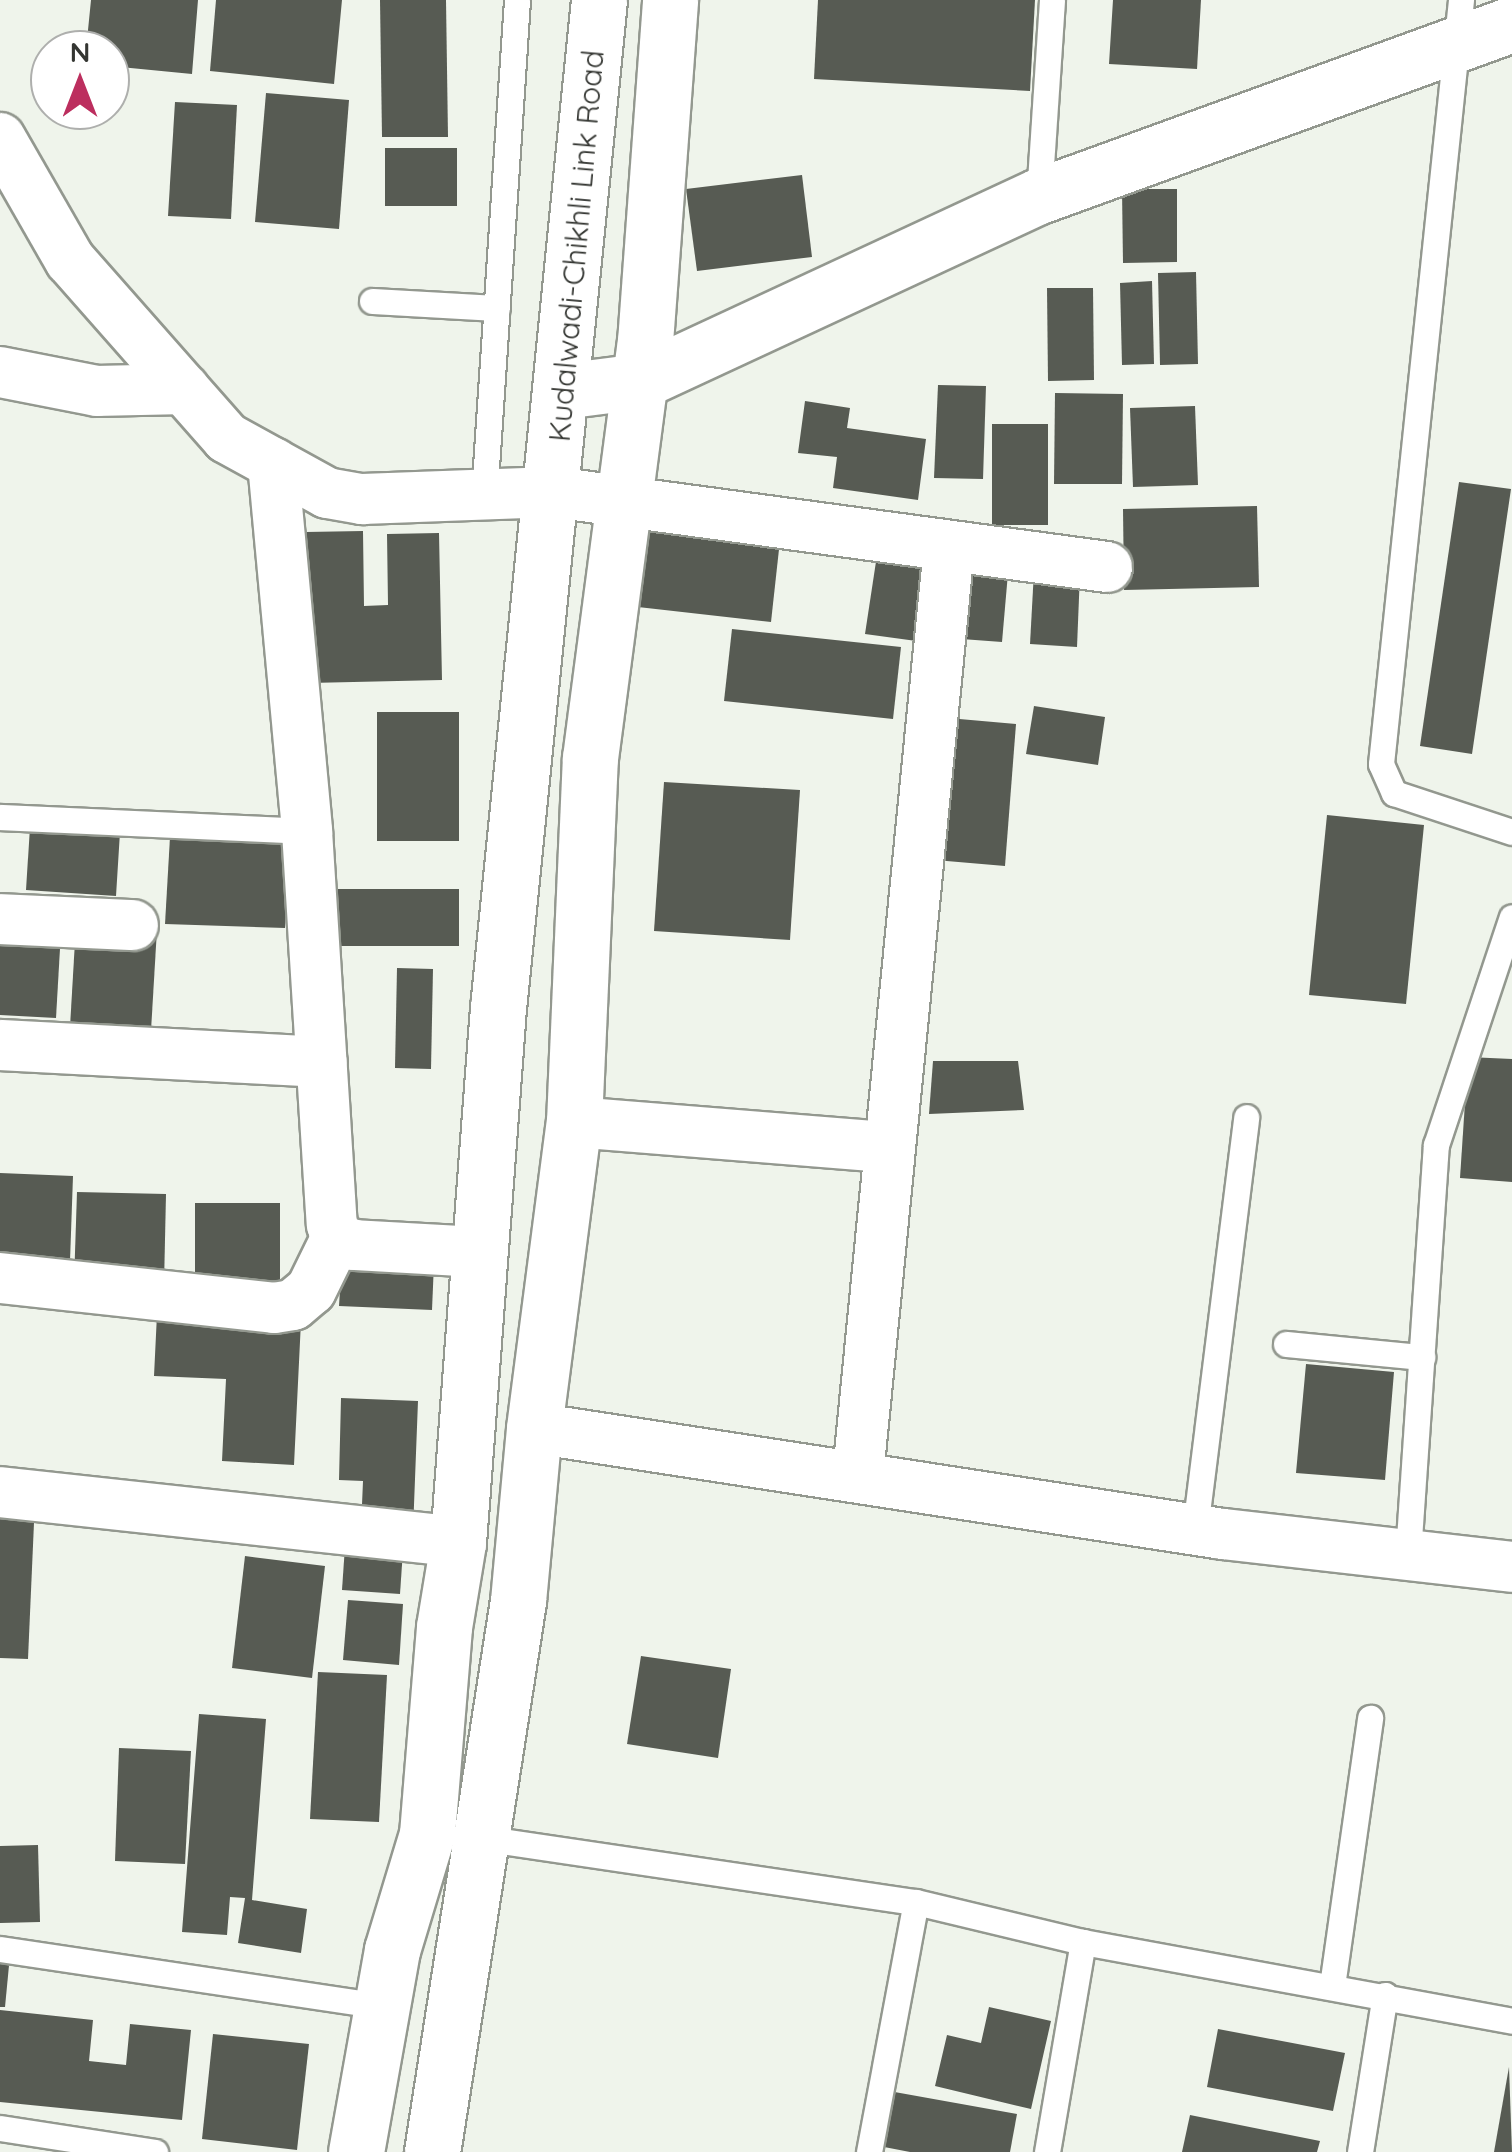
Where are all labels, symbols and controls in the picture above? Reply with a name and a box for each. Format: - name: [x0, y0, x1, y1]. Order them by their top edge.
- north arrow: [30, 30, 130, 130]
- text: N: [70, 34, 90, 69]
- street label: Kudalwadi-Chikhli Link Road: [541, 49, 611, 443]

